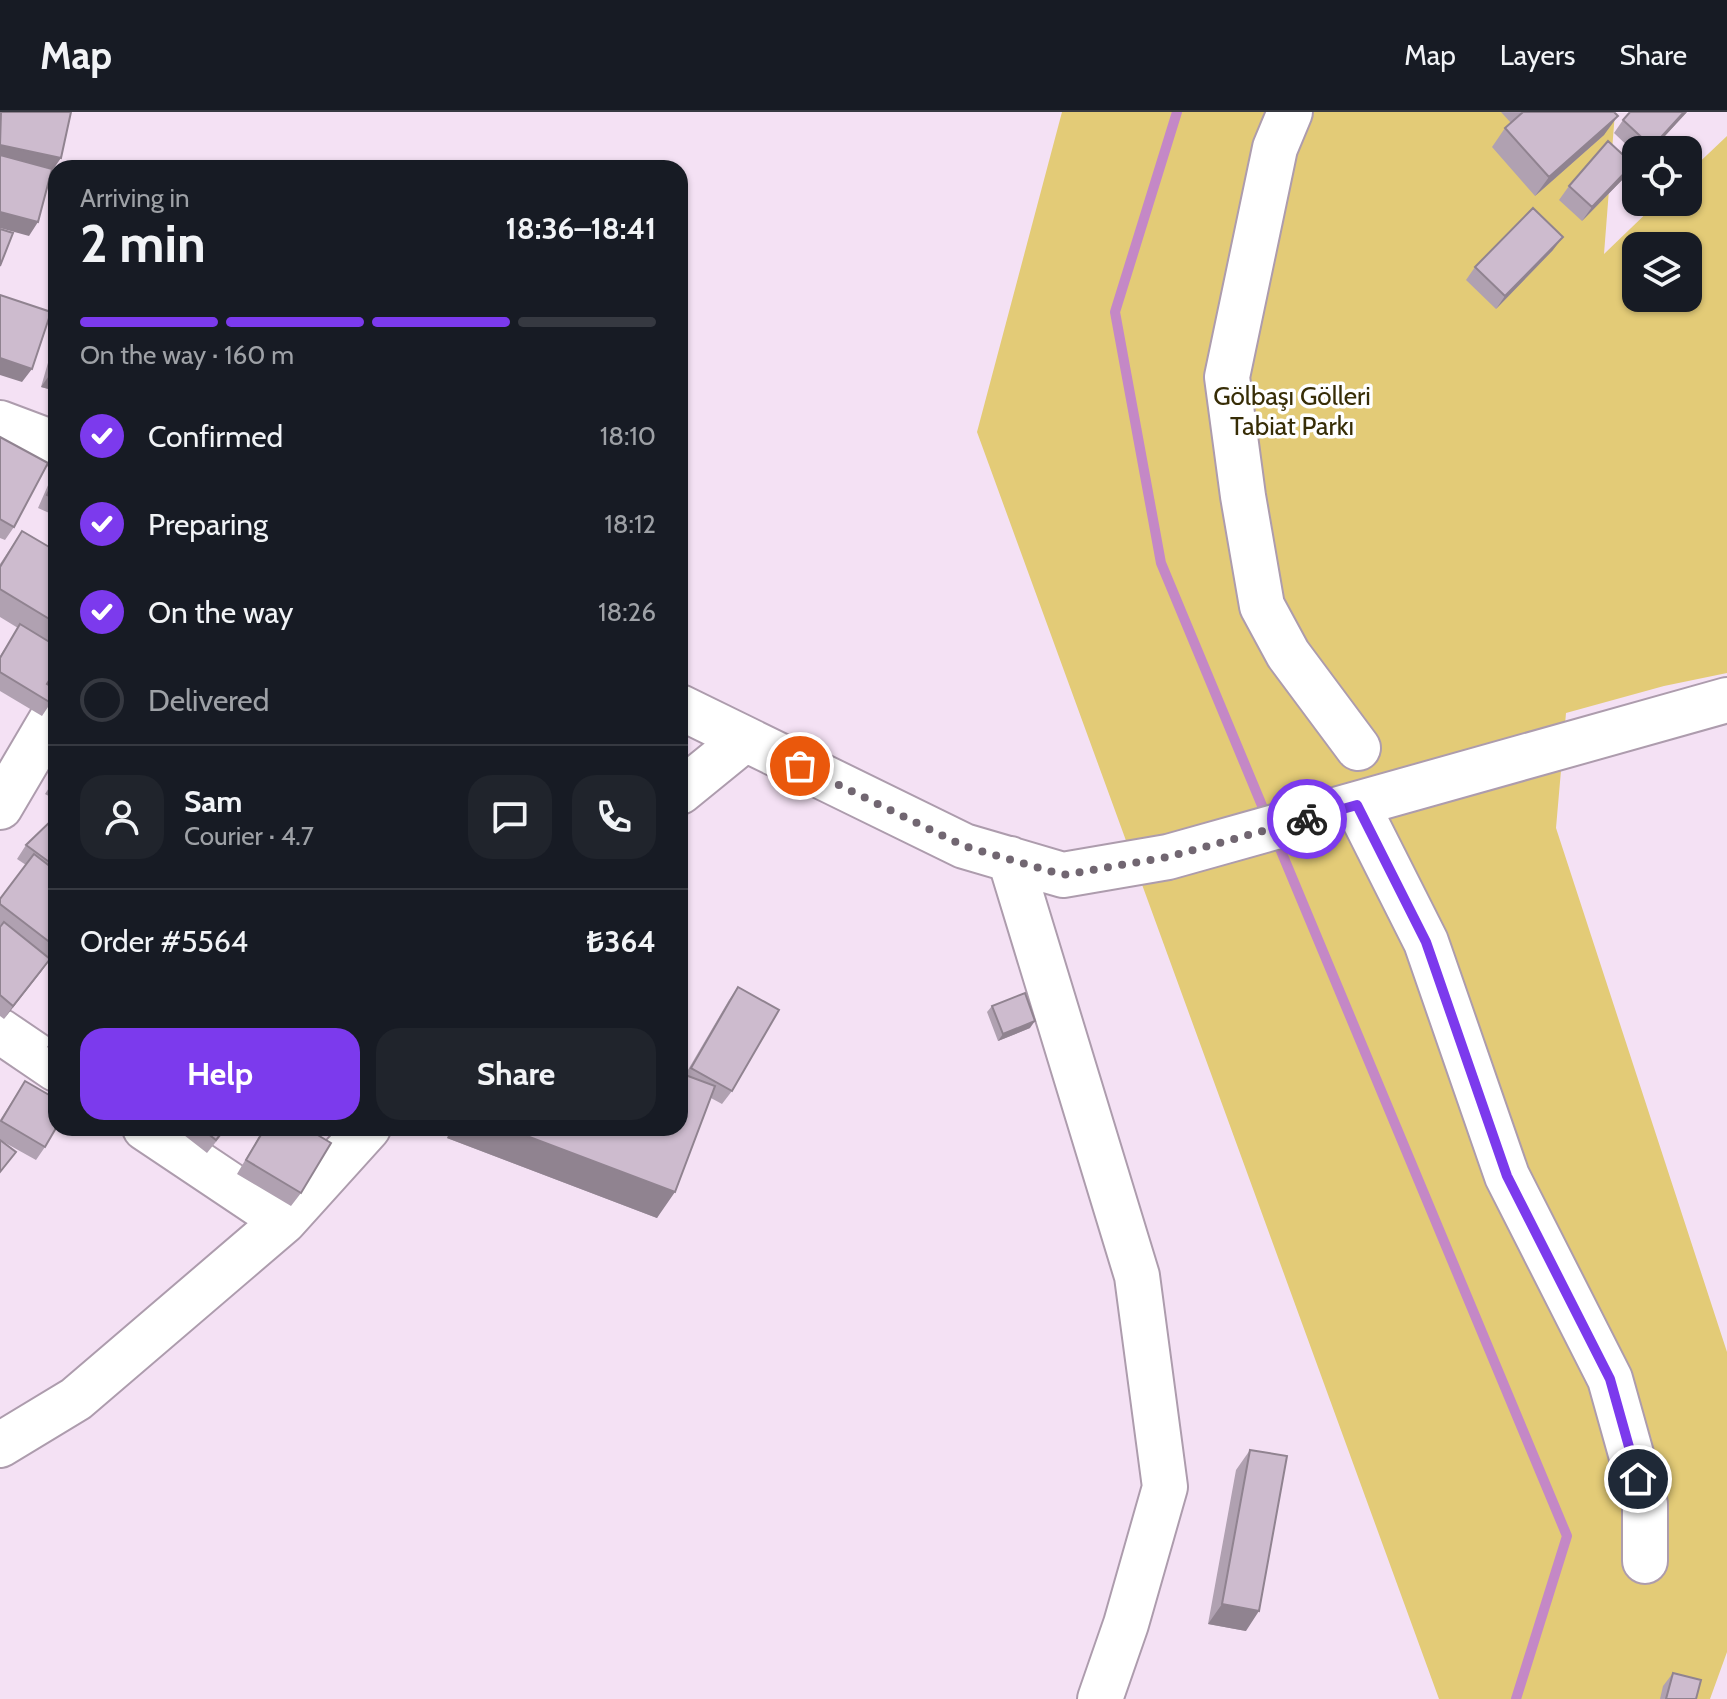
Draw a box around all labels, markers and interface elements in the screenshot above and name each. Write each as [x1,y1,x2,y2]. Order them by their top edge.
text: Map [40,32,112,79]
text: Map [1404,38,1456,72]
text: Layers [1500,38,1575,72]
text: Share [1619,38,1687,72]
map controls [1622,136,1702,312]
button: locate [1622,136,1702,216]
text: Arriving in [80,182,190,214]
text: 18:36–18:41 [506,210,656,247]
text: 2 min [80,212,206,275]
button: layers [1622,232,1702,312]
text: On the way · 160 m [80,339,294,371]
park label: Gölbaşı Gölleri Tabiat Parkı [1213,380,1371,442]
icon: check [80,414,124,458]
text: Confirmed [148,418,283,455]
text: 18:10 [600,420,656,452]
icon: check [80,502,124,546]
text: Preparing [148,506,268,543]
text: 18:12 [604,508,656,540]
icon: check [80,590,124,634]
text: On the way [148,594,293,631]
text: 18:26 [598,596,656,628]
text: Delivered [148,682,269,719]
pin [766,732,834,800]
icon: bag [778,744,822,788]
button: person [80,775,164,859]
button: chat [468,775,552,859]
button: phone [572,775,656,859]
courier [1267,779,1347,859]
text: Sam [184,783,242,820]
icon: bike [1285,797,1329,841]
text: Courier · 4.7 [184,820,314,852]
text: Order #5564 [80,923,248,960]
text: ₺364 [586,923,656,960]
button: Help [80,1028,360,1120]
button: Share [376,1028,656,1120]
pin [1604,1445,1672,1513]
icon: home [1616,1457,1660,1501]

